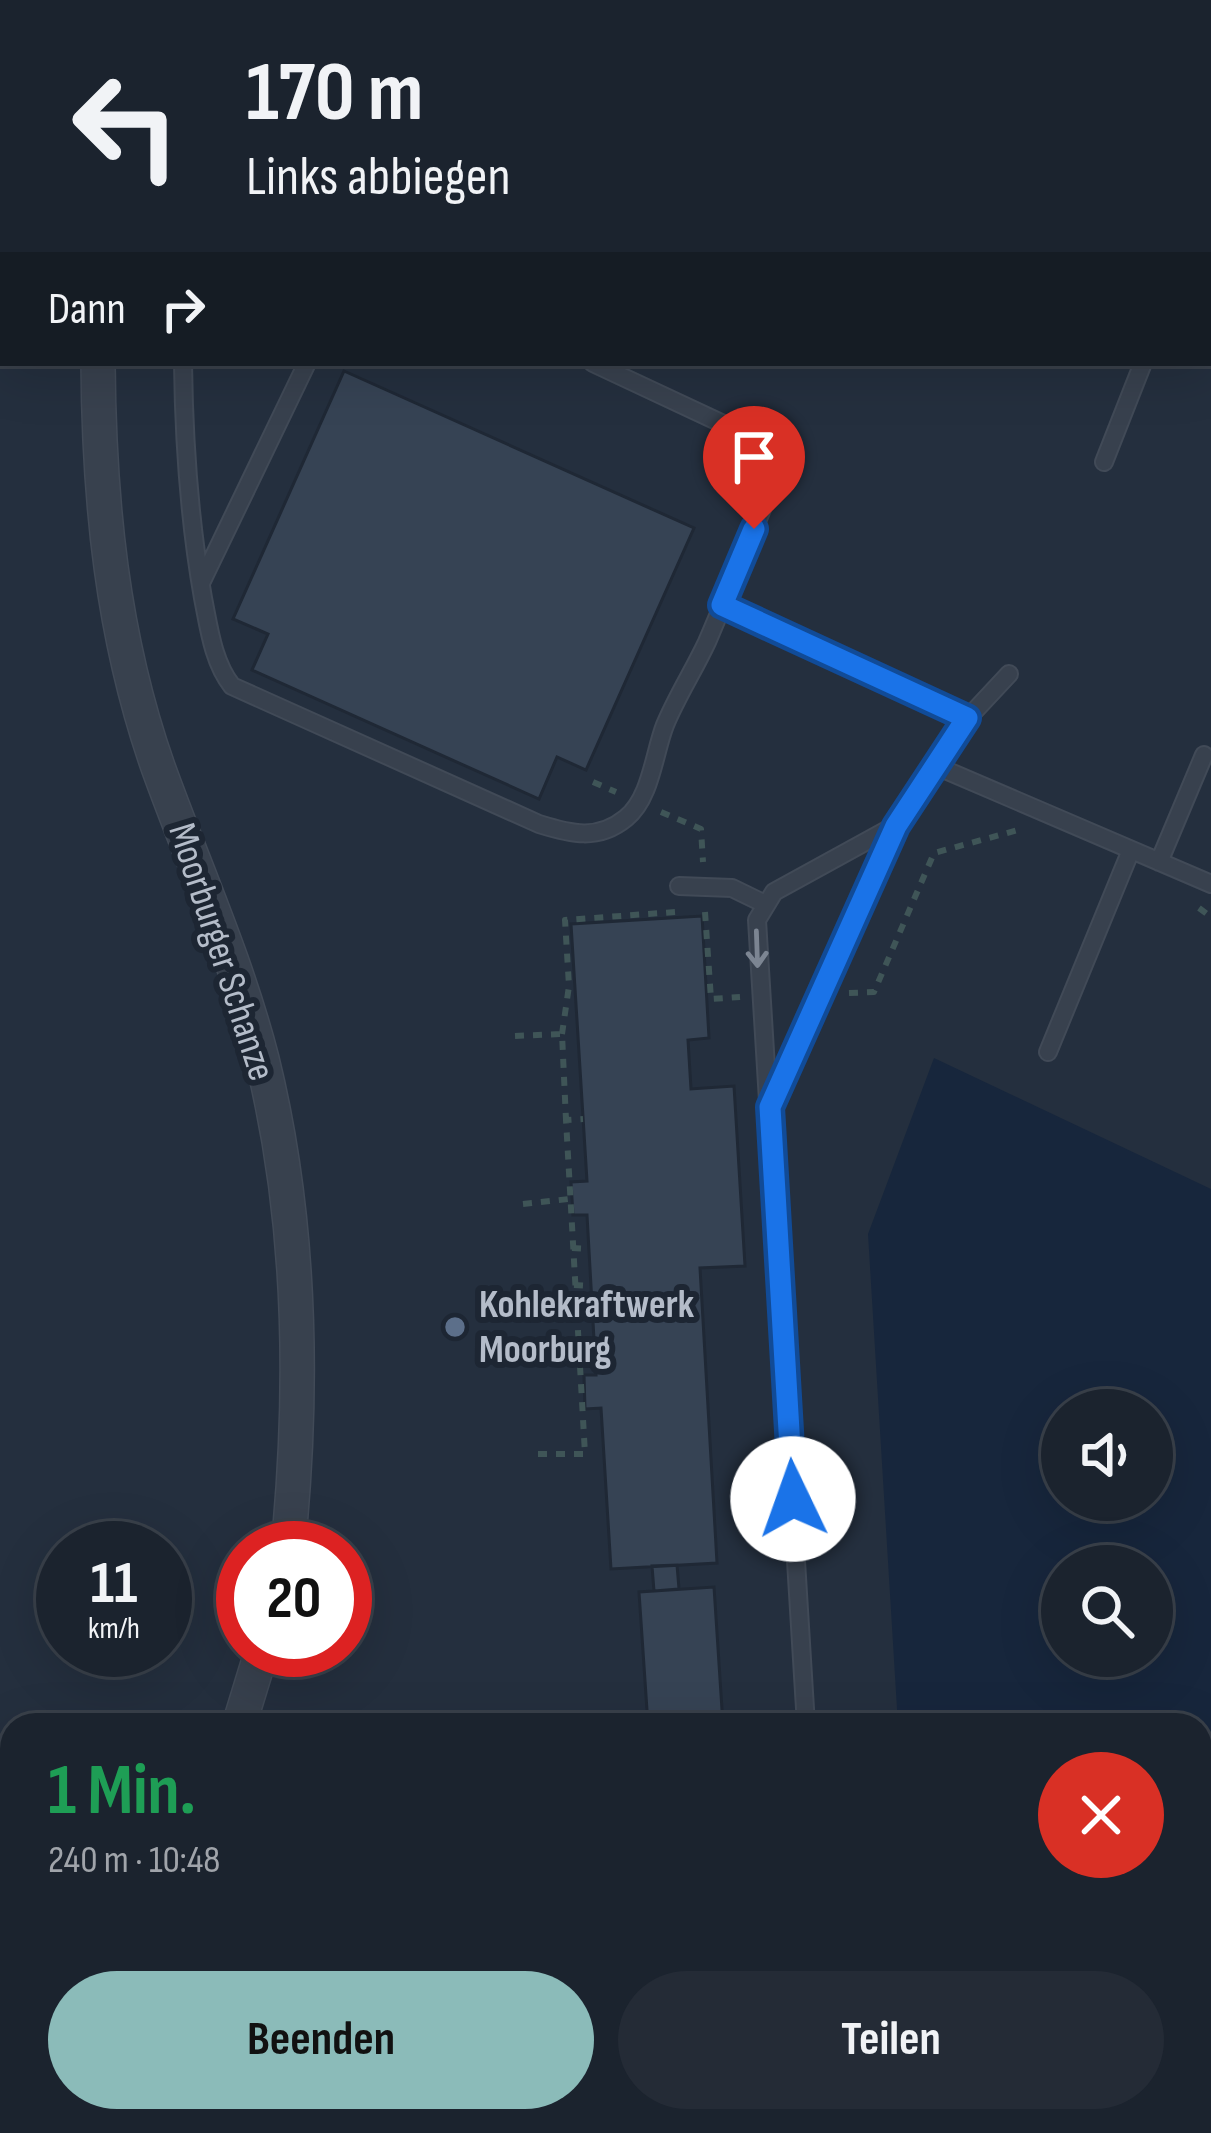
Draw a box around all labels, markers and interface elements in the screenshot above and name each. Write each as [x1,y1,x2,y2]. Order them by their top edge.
text: 170 m [246,43,423,144]
icon: left [48,48,204,204]
text: Links abbiegen [246,145,511,210]
icon: right [150,276,216,342]
text: Dann [48,282,126,337]
pin [703,406,805,529]
icon: arrive [721,424,787,490]
street label: Moorburger Schanze [157,817,285,1087]
one-way arrow [746,929,769,968]
place label: Kohlekraftwerk Moorburg [479,1282,695,1374]
marker: Kohlekraftwerk Moorburg [442,1314,468,1340]
map controls [1041,1389,1173,1677]
button: sound [1041,1389,1173,1521]
position arrow [730,1436,856,1562]
speed limit sign: 20 [216,1521,372,1677]
button: search [1041,1545,1173,1677]
text: 11 [90,1548,138,1620]
text: km/h [88,1611,140,1647]
text: 1 Min. [48,1748,196,1835]
button: close [1038,1752,1164,1878]
text: 240 m · 10:48 [48,1837,220,1884]
button: Beenden [48,1971,594,2109]
button: Teilen [618,1971,1164,2109]

